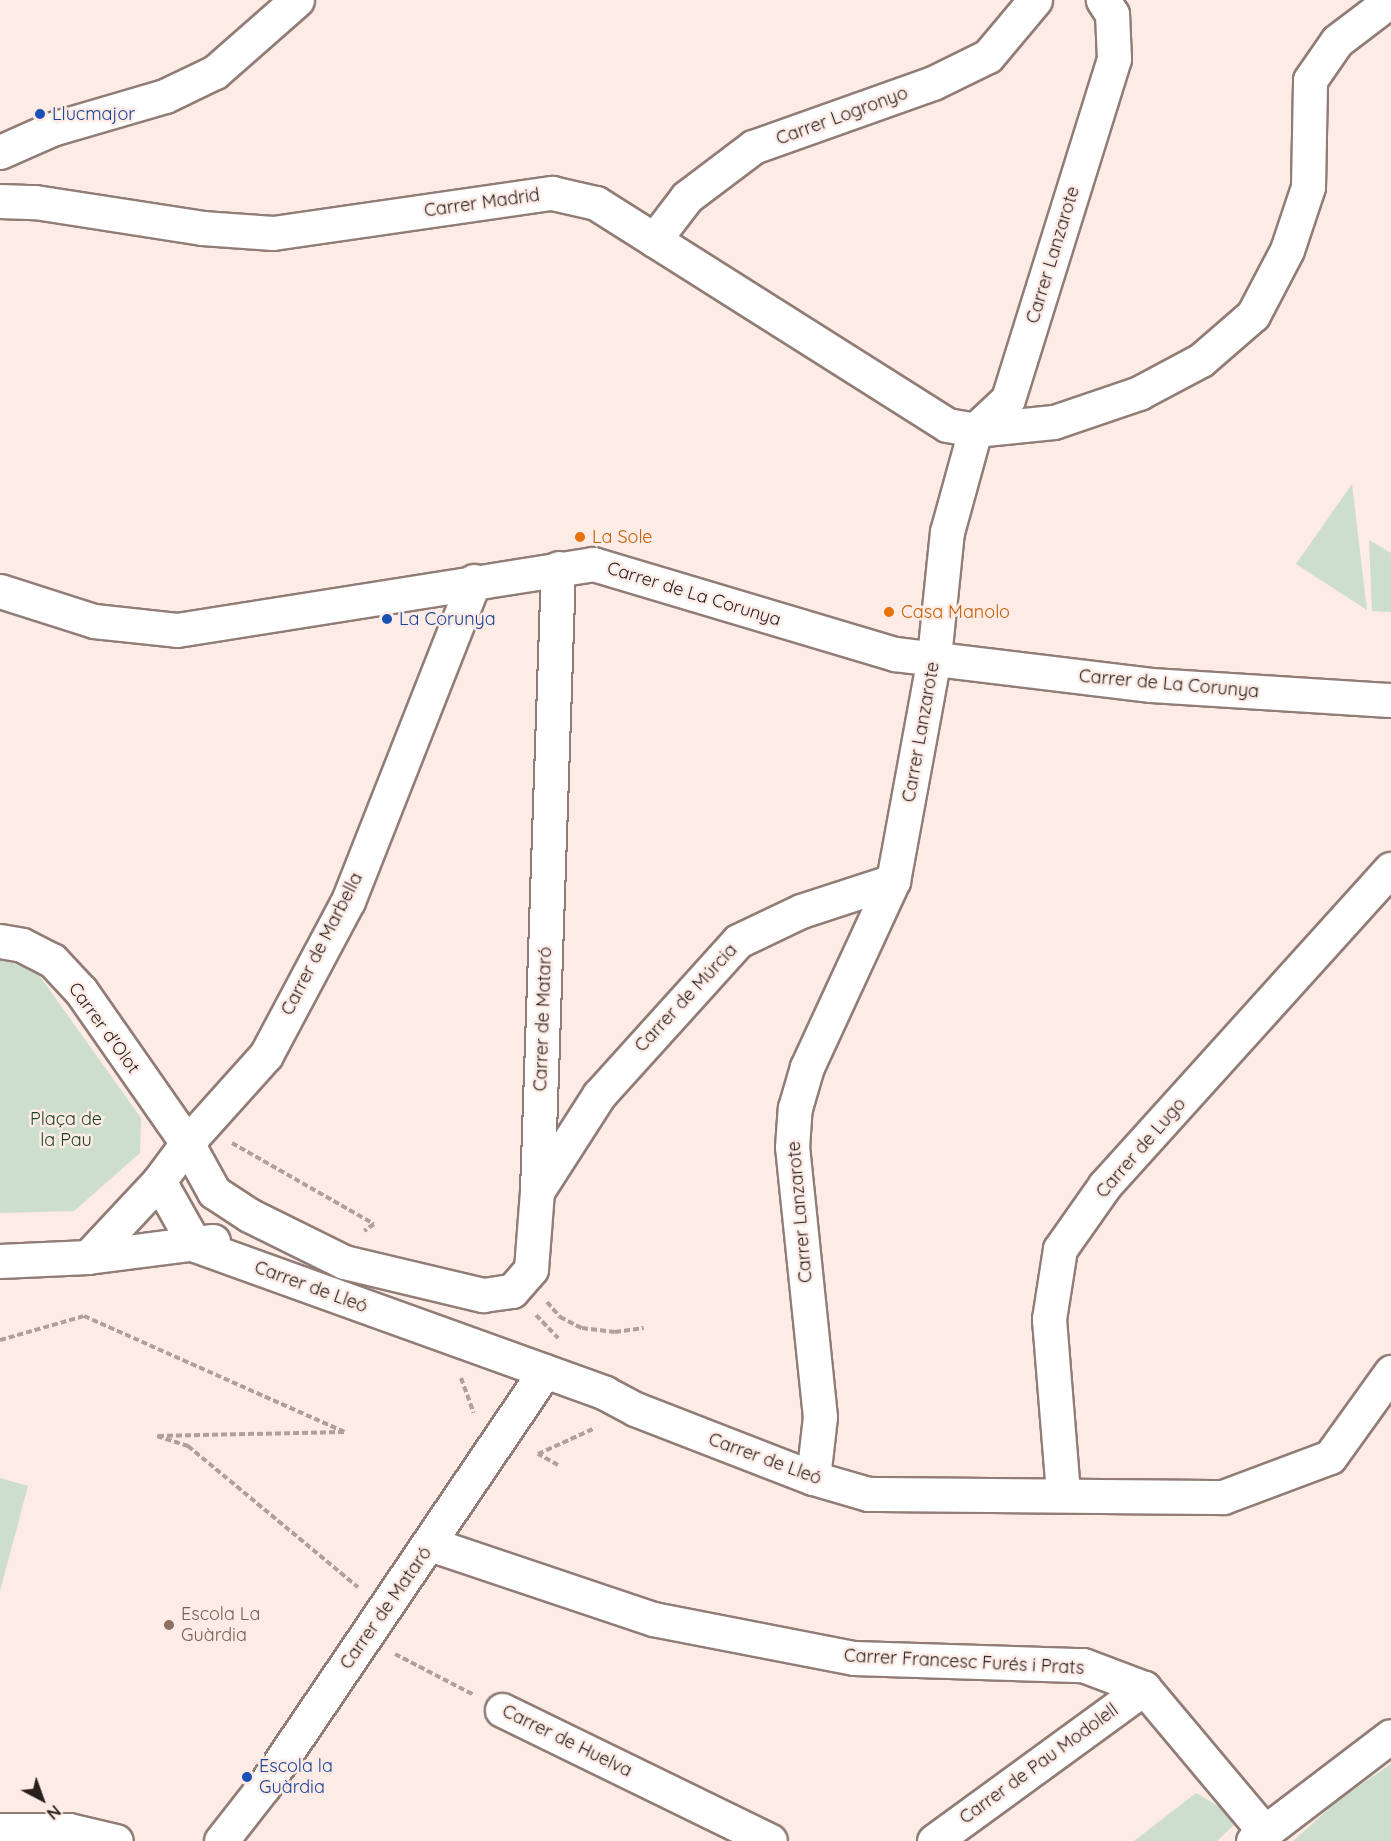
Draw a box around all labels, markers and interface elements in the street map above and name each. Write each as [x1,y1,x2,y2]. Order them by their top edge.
street label: Carrer Logronyo [773,82,911,150]
place label: Llucmajor [52,103,135,125]
marker: Llucmajor [33,107,47,121]
street label: Carrer Madrid [423,184,541,222]
street label: Carrer Lanzarote [1022,184,1084,326]
place label: La Sole [592,526,653,548]
marker: La Sole [573,530,587,544]
street label: Carrer de La Corunya [604,557,784,631]
place label: Casa Manolo [901,601,1010,623]
marker: Casa Manolo [882,605,896,619]
place label: La Corunya [399,608,496,630]
marker: La Corunya [380,612,394,626]
street label: Carrer Lanzarote [898,660,944,804]
street label: Carrer de La Corunya [1078,665,1260,703]
street label: Carrer de Marbella [277,869,367,1019]
street label: Carrer de Múrcia [630,939,742,1057]
street label: Carrer de Mataró [530,946,556,1092]
street label: Carrer d'Olot [64,978,144,1078]
street label: Carrer de Lugo [1092,1094,1190,1202]
park label: Plaça de la Pau [30,1109,102,1152]
street label: Carrer Lanzarote [783,1140,817,1284]
street label: Carrer de Lleó [252,1257,370,1317]
street label: Carrer de Lleó [706,1429,824,1489]
street label: Carrer de Mataró [336,1543,436,1673]
place label: Escola La Guàrdia [181,1604,260,1646]
marker: Escola La Guàrdia [162,1618,176,1632]
street label: Carrer Francesc Furés i Prats [843,1645,1085,1679]
street label: Carrer de Pau Modolell [956,1699,1122,1829]
street label: Carrer de Huelva [499,1700,635,1782]
place label: Escola la Guàrdia [259,1756,333,1798]
north arrow [12,1769,72,1829]
marker: Escola la Guàrdia [240,1770,254,1784]
text: N [43,1801,65,1824]

